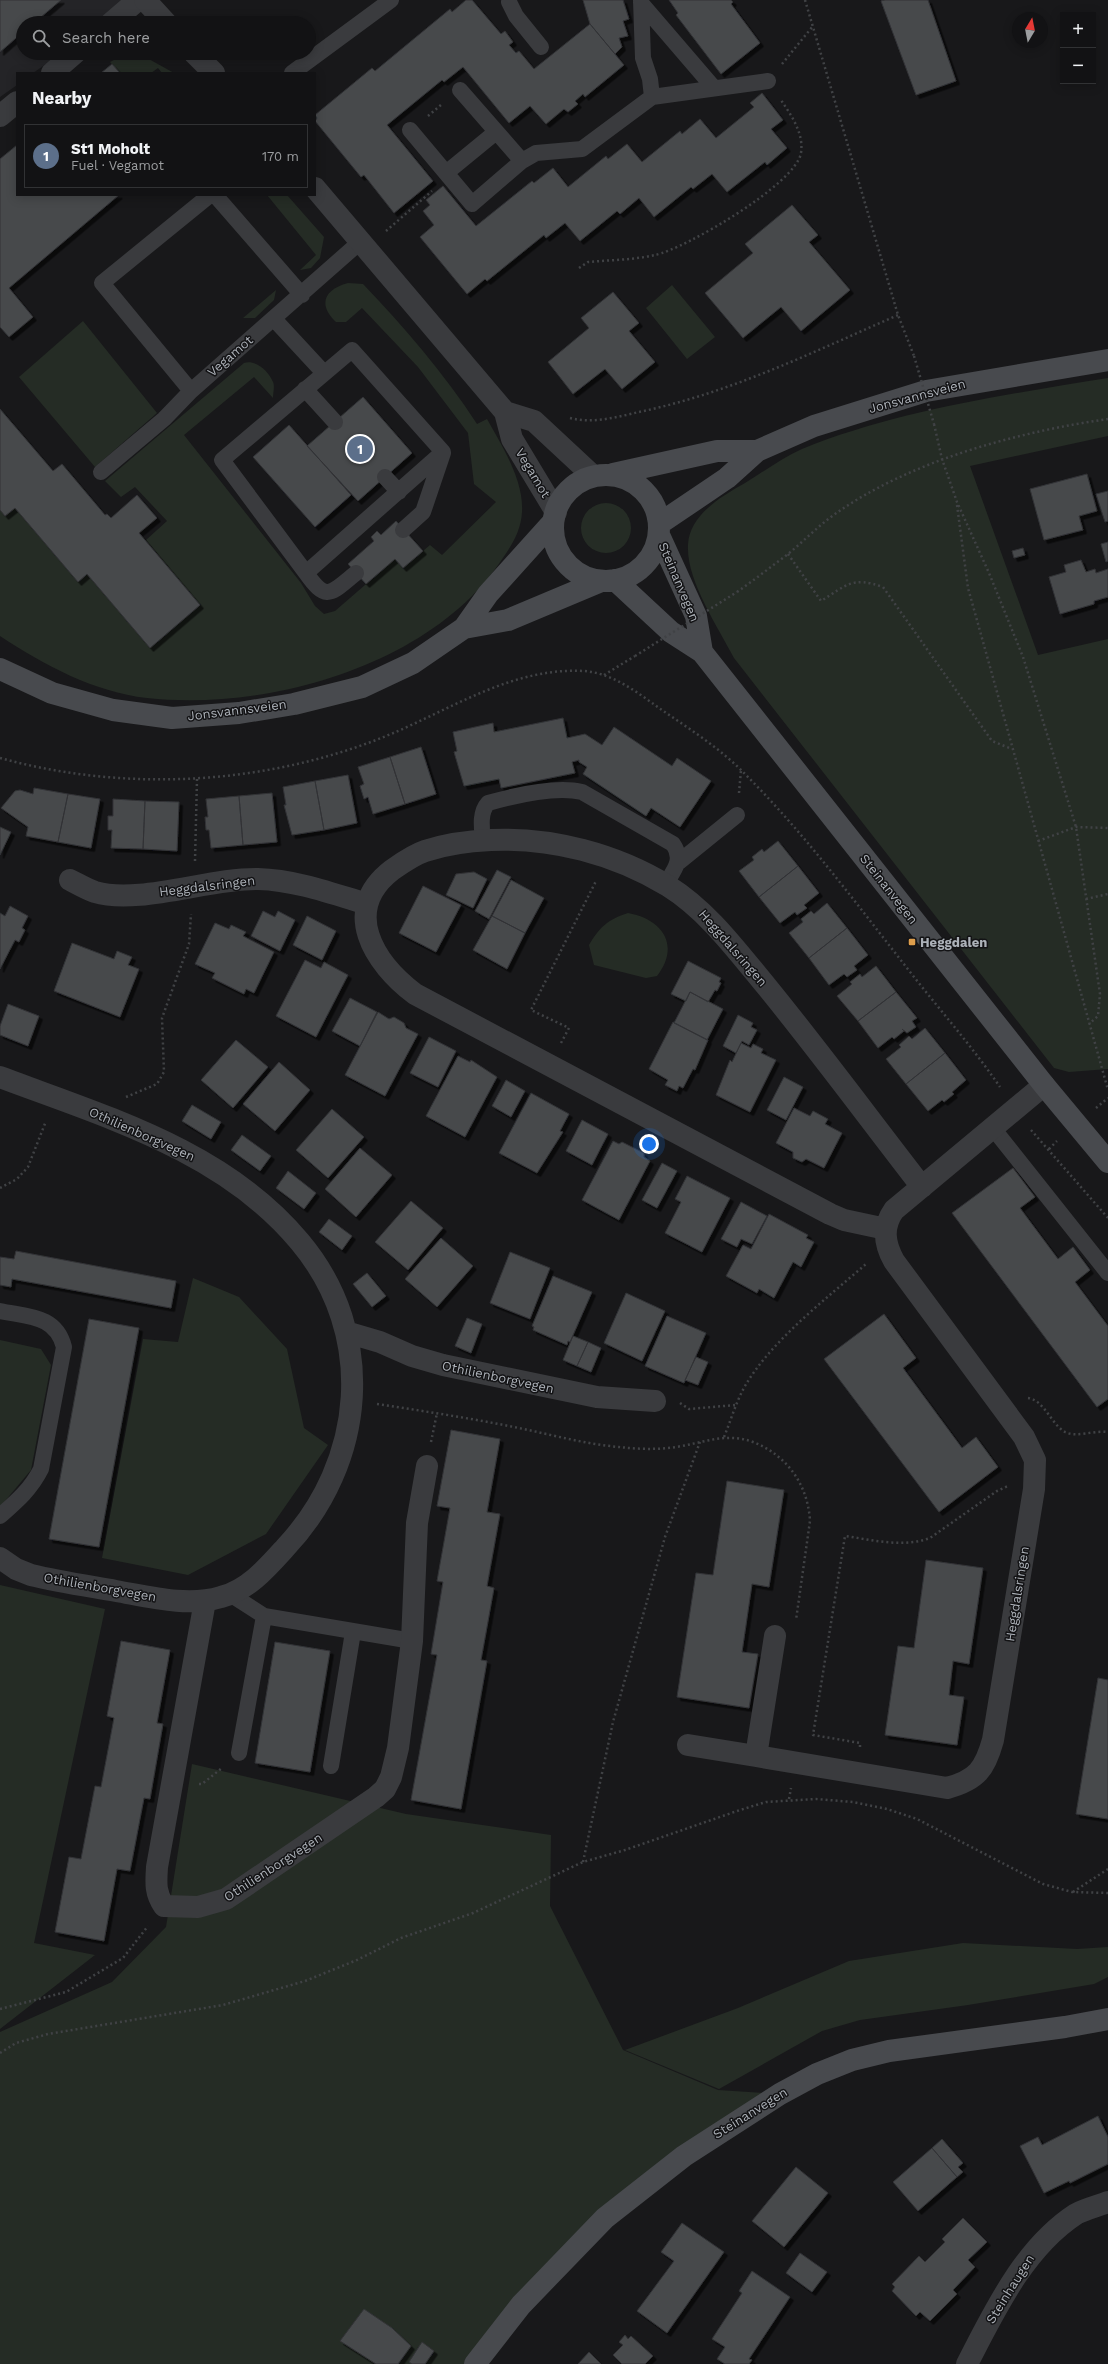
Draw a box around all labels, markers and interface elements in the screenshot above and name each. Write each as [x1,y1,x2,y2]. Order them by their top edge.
north arrow [1012,12,1048,48]
map controls [1060,12,1096,84]
button: + [1060,12,1096,48]
search box [16,16,316,60]
icon: search [30,27,52,49]
text: Search here [62,29,150,47]
button: − [1060,48,1096,84]
text: Nearby [32,88,91,108]
text: St1 Moholt [71,140,150,158]
text: 1 [43,149,49,164]
text: 170 m [262,149,299,164]
text: Fuel · Vegamot [71,158,164,173]
street label: Vegamot [204,332,256,380]
street label: Jonsvannsveien [867,376,967,416]
pin: 1 [347,434,373,464]
street label: Vegamot [512,446,554,501]
street label: Steinanvegen [656,540,702,624]
street label: Jonsvannsveien [187,696,287,724]
street label: Steinanvegen [857,851,921,927]
street label: Heggdalsringen [158,873,256,899]
street label: Heggdalsringen [696,907,770,989]
place label: Heggdalen [920,935,987,950]
marker: Heggdalen [907,937,917,947]
street label: Othilienborgvegen [87,1104,197,1164]
your location [639,1134,659,1154]
street label: Othilienborgvegen [441,1358,555,1396]
street label: Heggdalsringen [1002,1545,1032,1643]
street label: Othilienborgvegen [42,1570,158,1604]
street label: Othilienborgvegen [221,1830,325,1904]
street label: Steinanvegen [710,2084,790,2142]
street label: Steinhaugen [983,2252,1037,2326]

